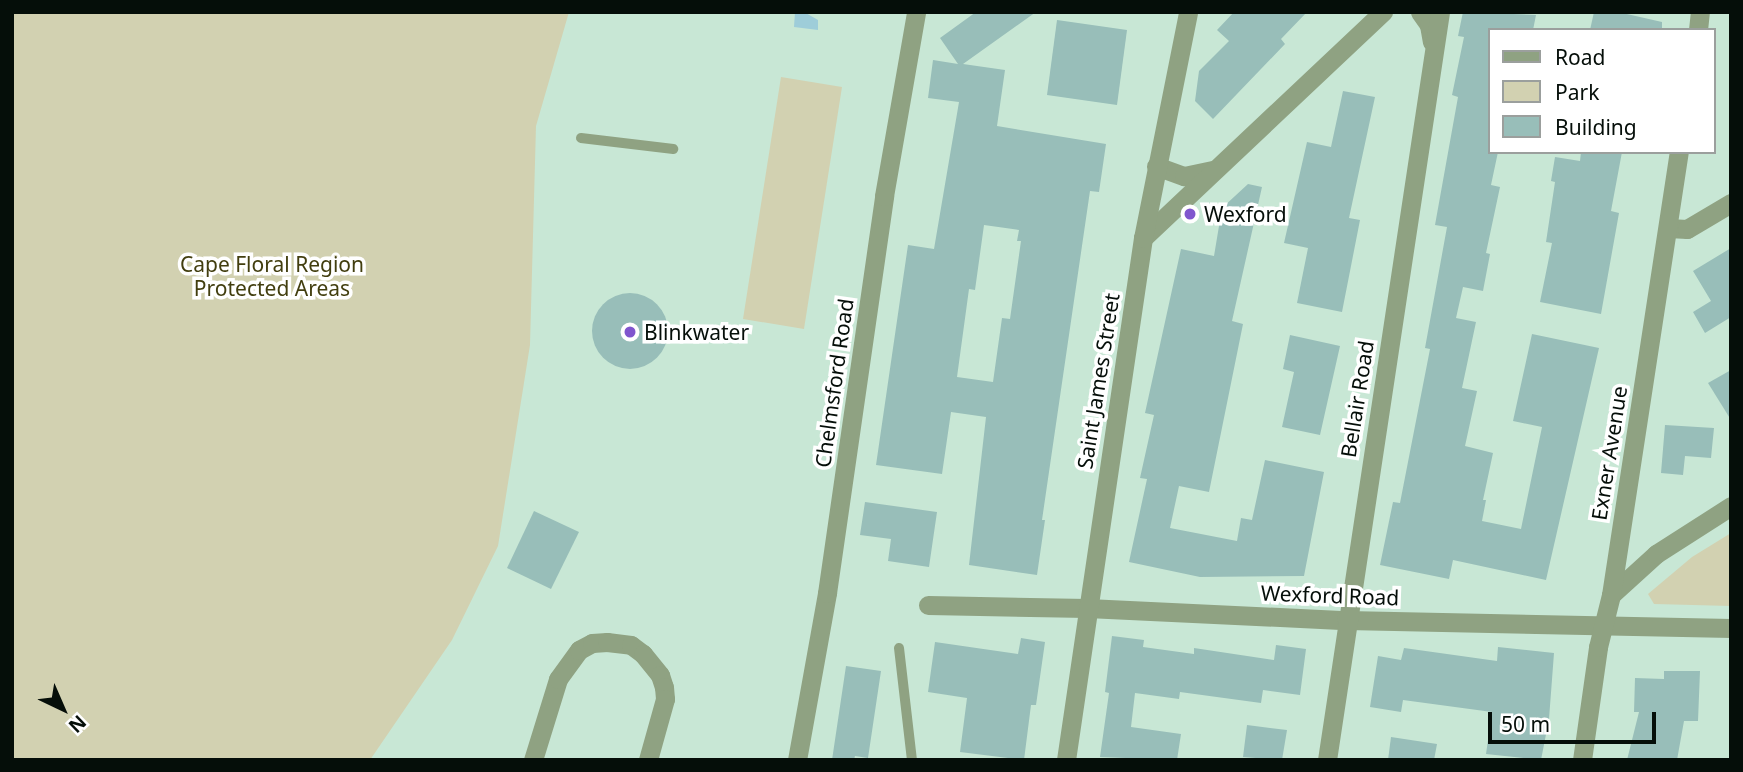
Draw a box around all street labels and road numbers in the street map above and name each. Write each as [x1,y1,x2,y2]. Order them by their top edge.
street label: Saint James Street [1072,291,1124,471]
street label: Chelmsford Road [810,297,858,469]
street label: Bellair Road [1335,339,1379,459]
street label: Exner Avenue [1586,384,1632,522]
street label: Wexford Road [1260,580,1400,610]

